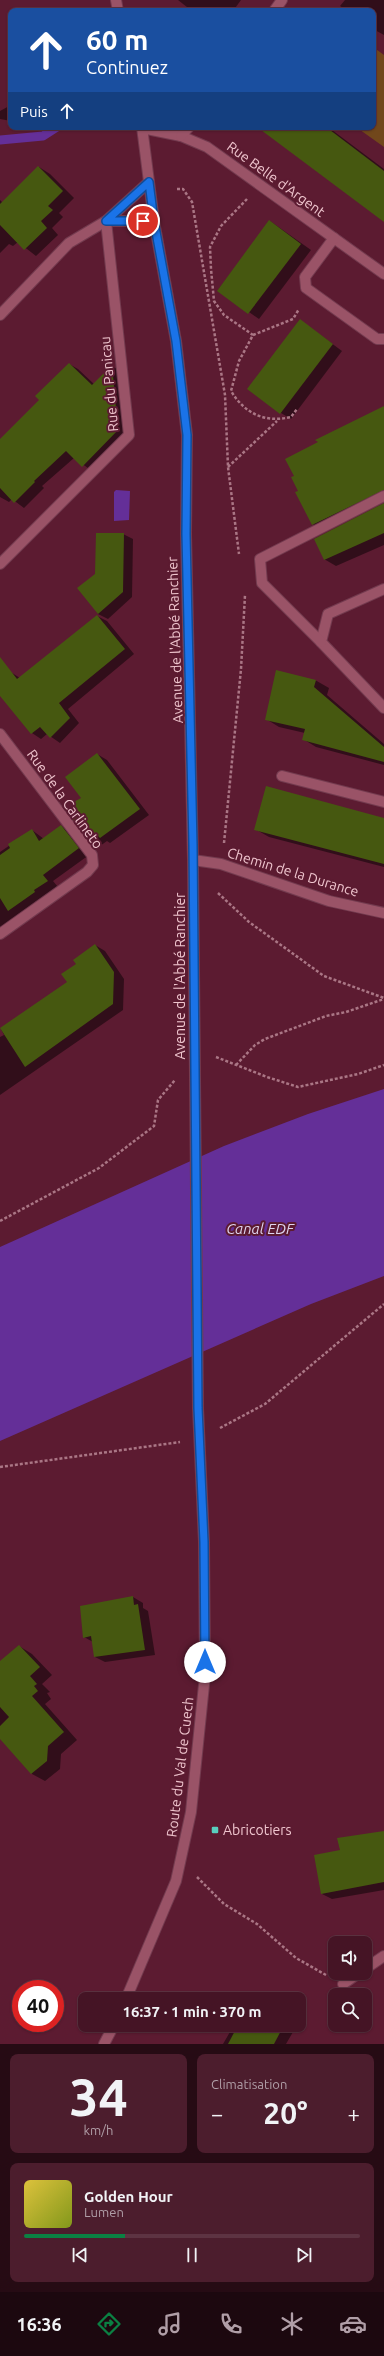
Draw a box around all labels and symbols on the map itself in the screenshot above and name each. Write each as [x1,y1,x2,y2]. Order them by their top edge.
street label: Rue Belle d'Argent [224,138,328,220]
pin [126,204,160,238]
street label: Rue du Panicau [97,336,121,432]
street label: Avenue de l'Abbé Ranchier [164,556,186,724]
street label: Rue de la Carlineto [24,746,106,852]
street label: Chemin de la Durance [225,844,361,900]
street label: Avenue de l'Abbé Ranchier [172,892,188,1059]
water label: Canal EDF [226,1220,295,1237]
position arrow [184,1641,226,1683]
street label: Route du Val de Cuech [163,1696,197,1838]
place label: Abricotiers [223,1822,292,1838]
marker: Abricotiers [210,1825,220,1835]
speed limit sign: 40 [12,1980,64,2032]

